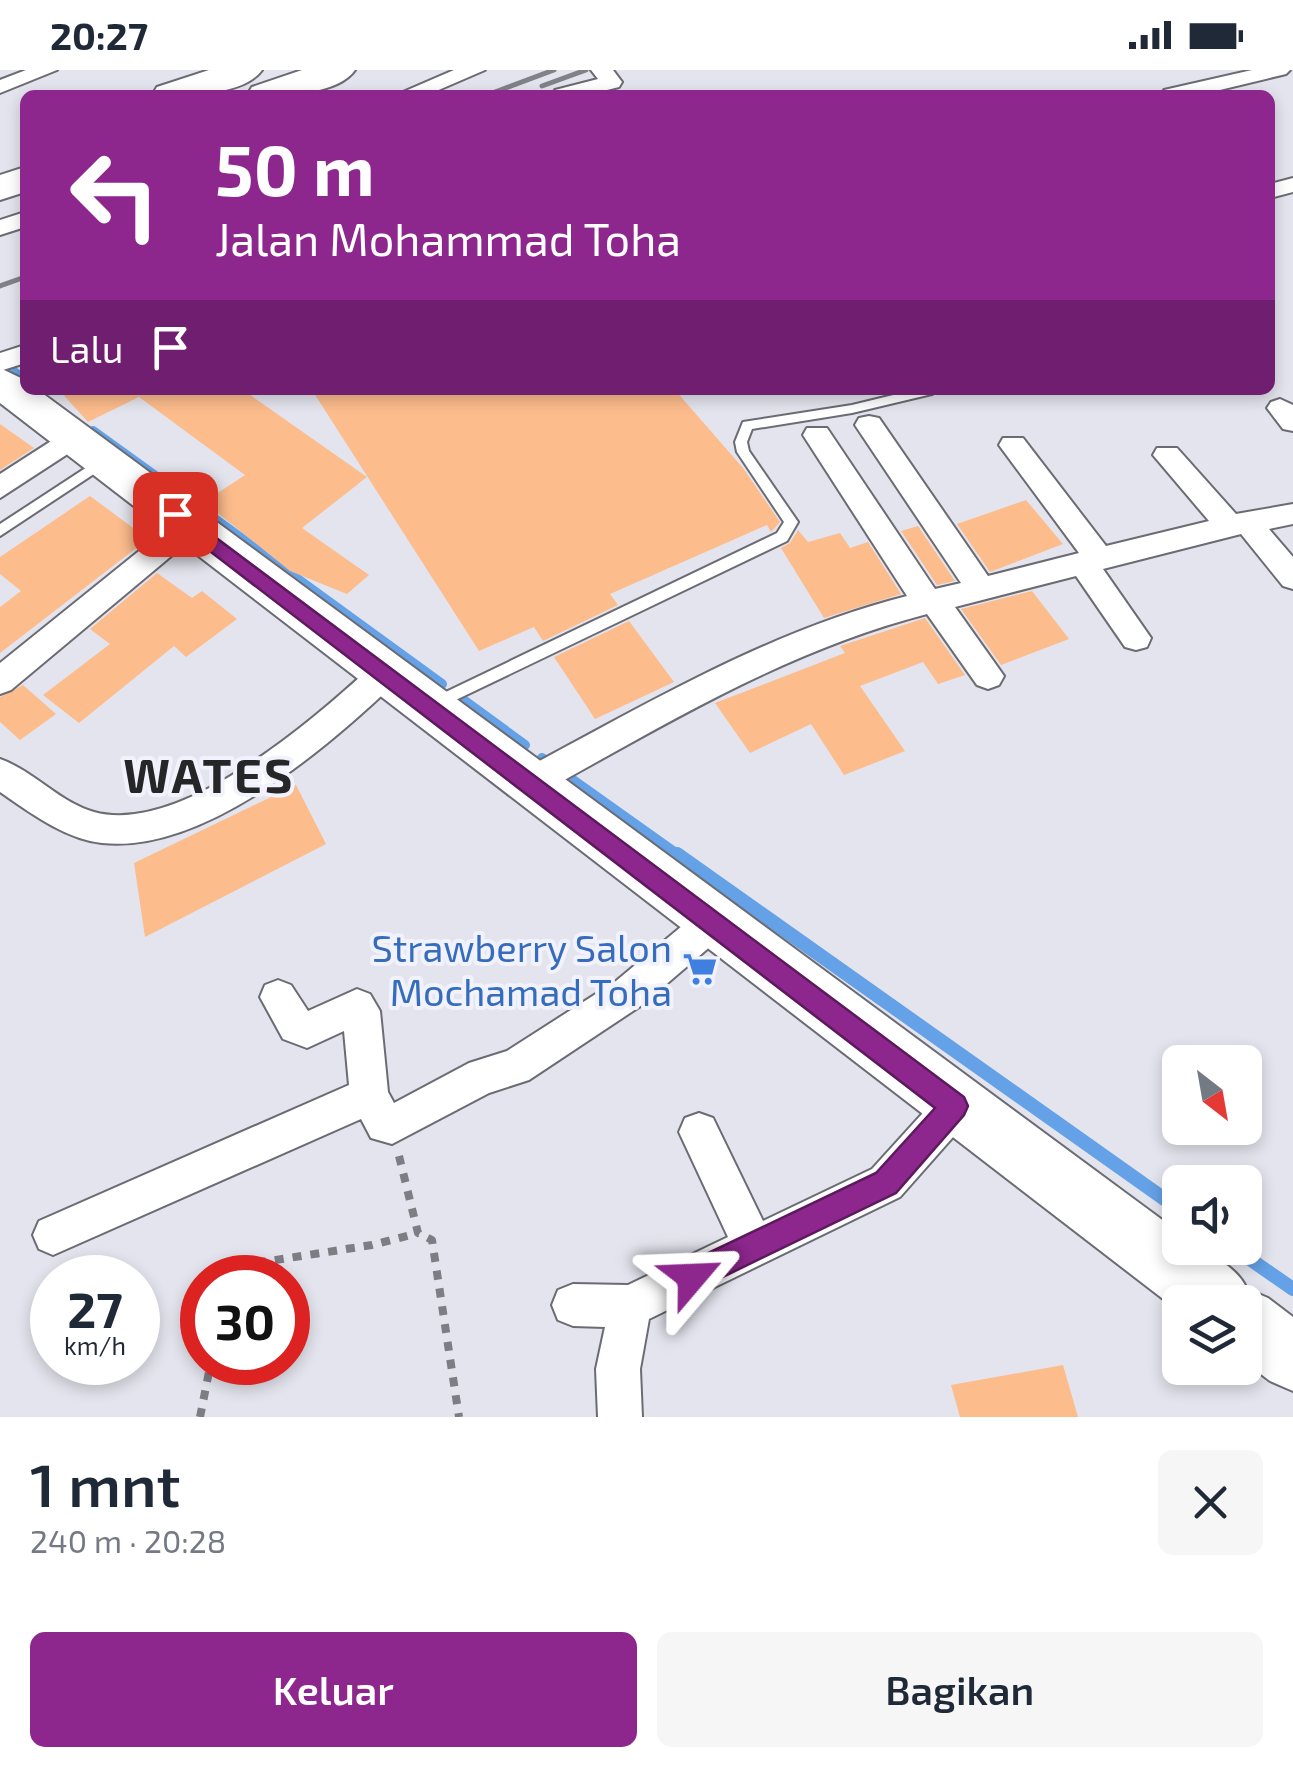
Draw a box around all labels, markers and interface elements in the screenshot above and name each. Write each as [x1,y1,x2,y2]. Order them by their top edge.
text: 20:27 [50,12,148,58]
text: 50 m [215,126,375,210]
icon: left [50,130,180,260]
text: Jalan Mohammad Toha [215,211,681,265]
icon: arrive [143,320,198,375]
text: Lalu [50,325,123,371]
pin [133,472,218,557]
icon: arrive [148,487,203,542]
district label: WATES [123,745,295,803]
place label: Strawberry Salon Mochamad Toha [372,924,672,1014]
supermarket icon: Strawberry Salon Mochamad Toha [681,950,719,988]
north arrow [1162,1045,1262,1145]
map controls [1162,1045,1262,1385]
button: sound [1162,1165,1262,1265]
position arrow [640,1225,744,1329]
speed limit sign: 30 [180,1255,310,1385]
text: 27 [67,1278,123,1338]
button: layers [1162,1285,1262,1385]
text: km/h [64,1330,126,1360]
text: 1 mnt [30,1447,180,1519]
button: close [1158,1450,1263,1555]
text: 240 m · 20:28 [30,1521,226,1559]
button: Keluar [30,1632,637,1747]
button: Bagikan [657,1632,1263,1747]

